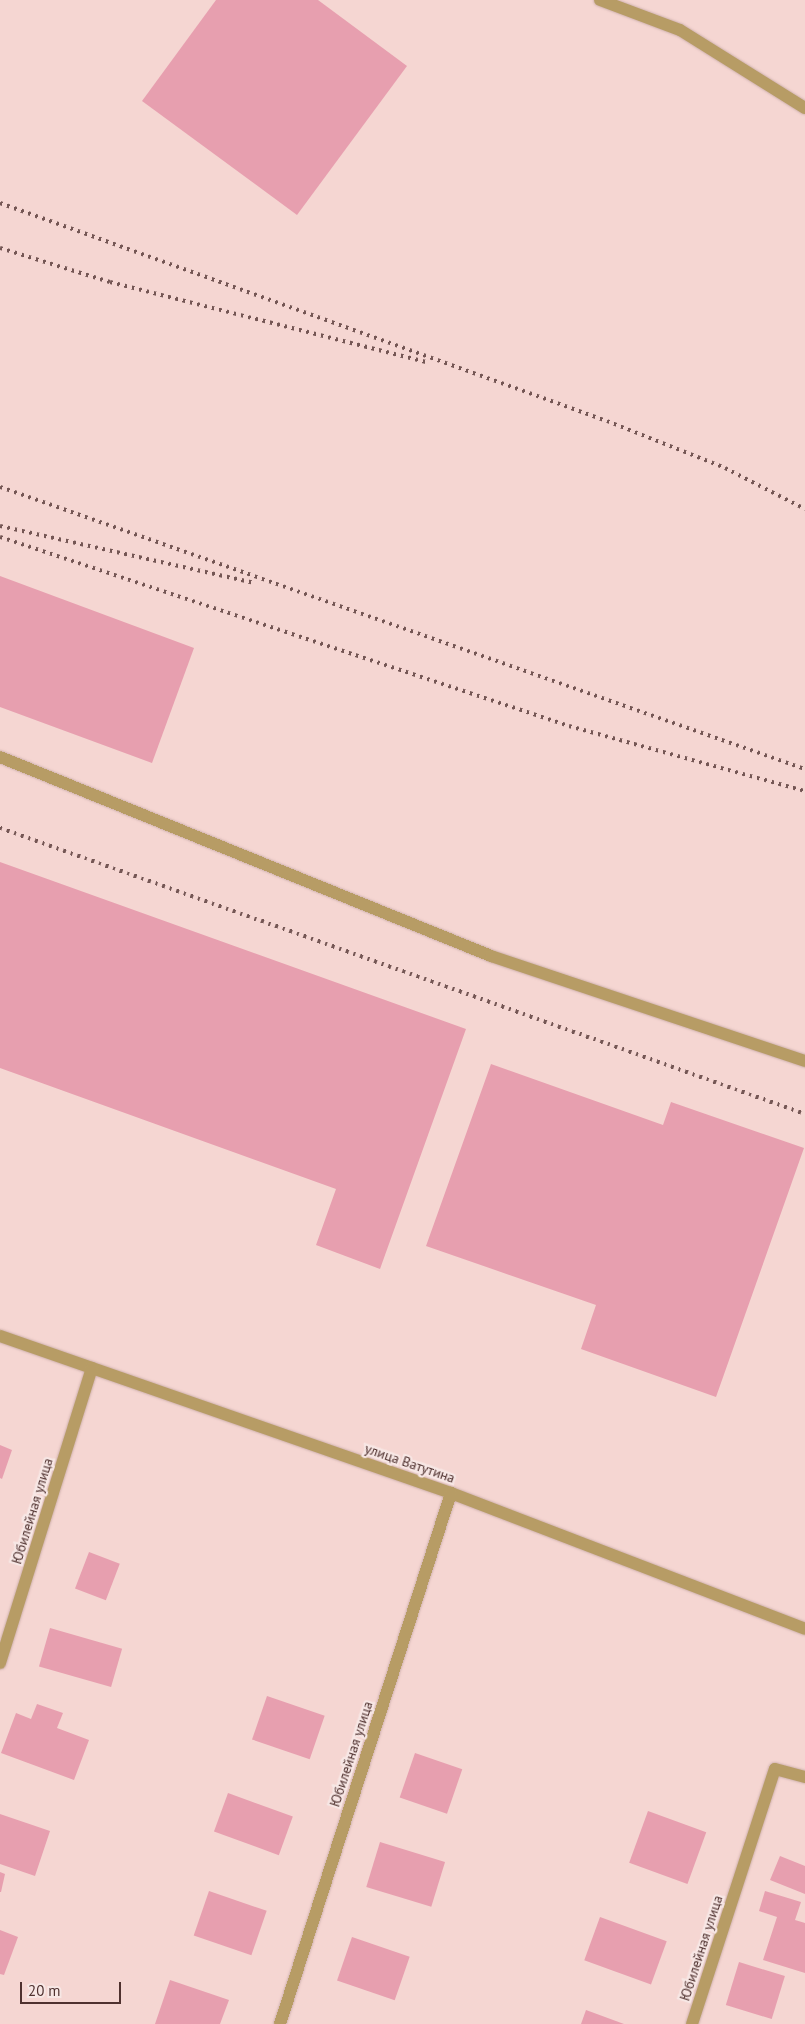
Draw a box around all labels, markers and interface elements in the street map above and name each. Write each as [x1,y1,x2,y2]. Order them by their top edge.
street label: улица Ватутина [363,1440,457,1486]
street label: Юбилейная улица [8,1456,56,1566]
street label: Юбилейная улица [326,1699,376,1809]
street label: Юбилейная улица [676,1893,726,2003]
scale bar [22,1972,124,2004]
text: 20 m [28,1981,61,2000]

